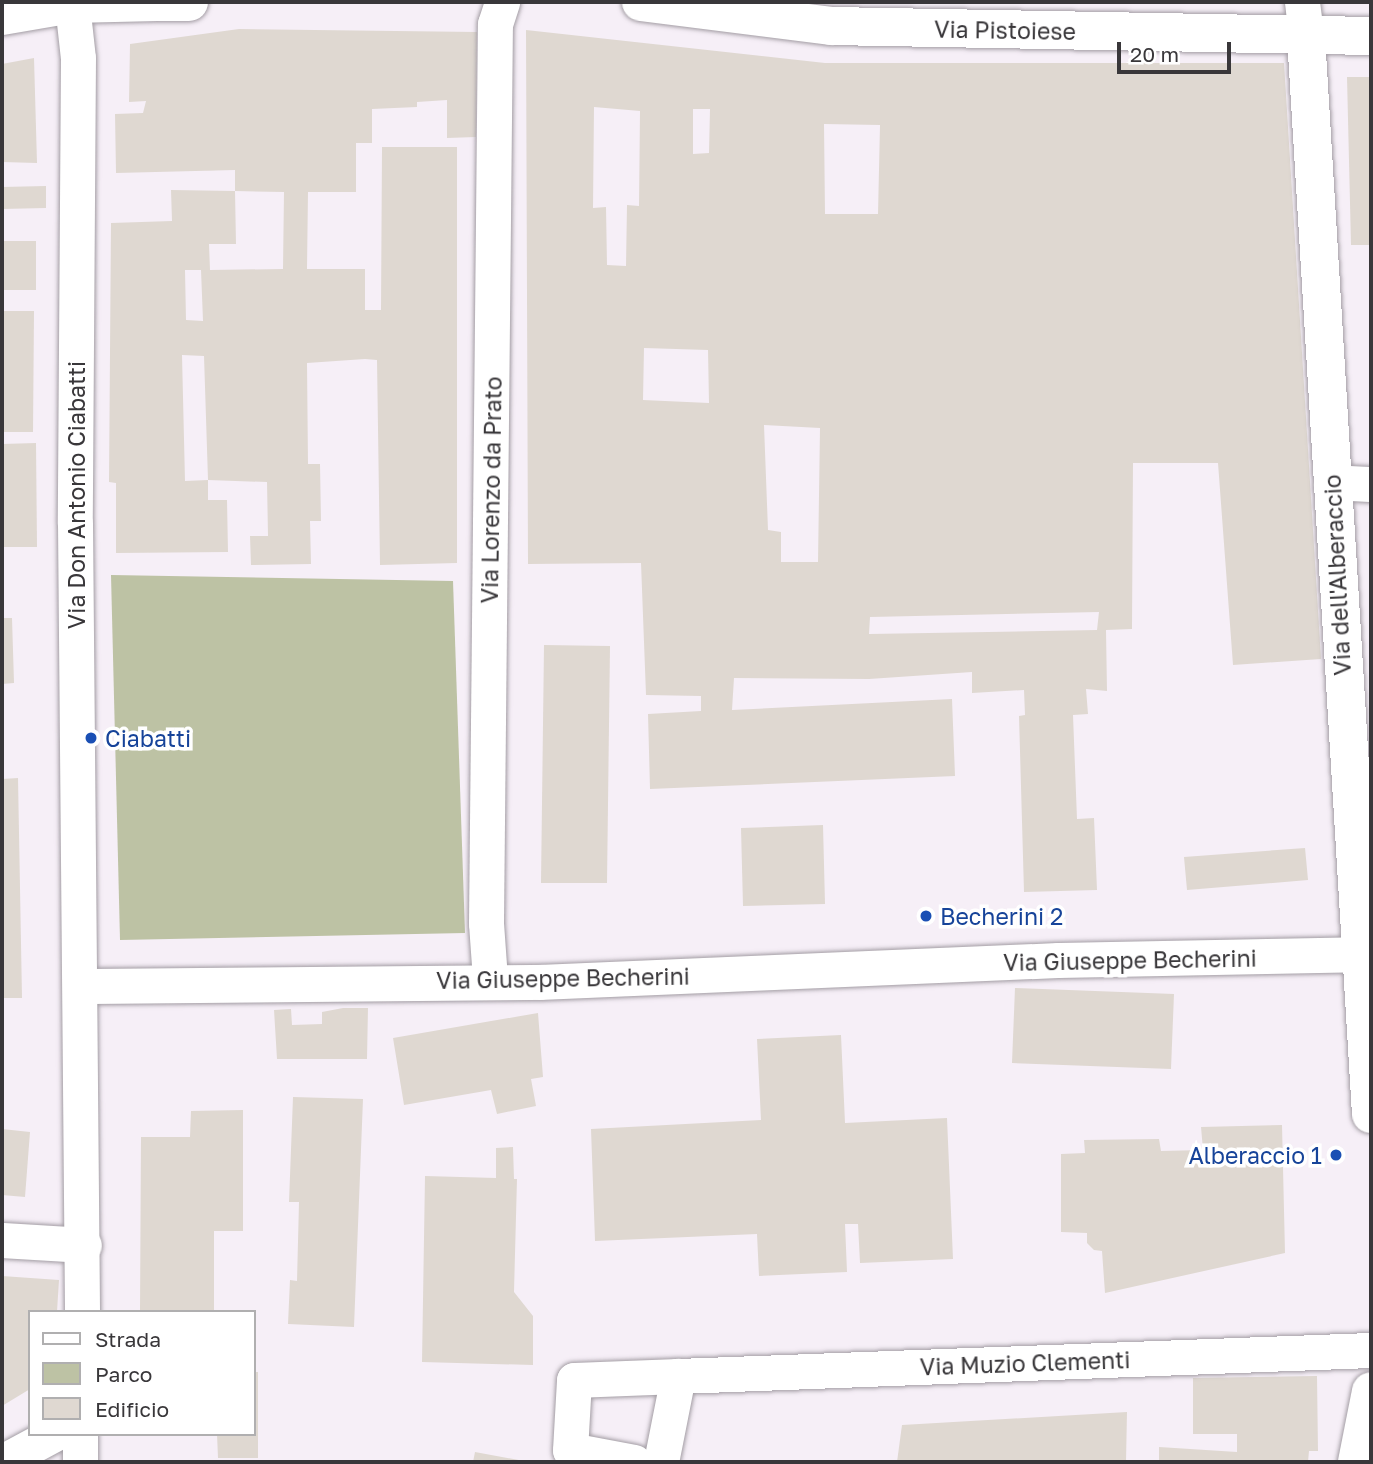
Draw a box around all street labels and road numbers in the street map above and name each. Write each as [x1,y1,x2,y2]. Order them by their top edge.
street label: Via Pistoiese [934,15,1076,45]
street label: Via Don Antonio Ciabatti [62,361,90,629]
street label: Via Lorenzo da Prato [475,376,507,604]
street label: Via dell'Alberaccio [1318,474,1356,676]
street label: Via Giuseppe Becherini [1003,944,1257,976]
street label: Via Giuseppe Becherini [436,962,690,994]
street label: Via Muzio Clementi [919,1346,1131,1380]

